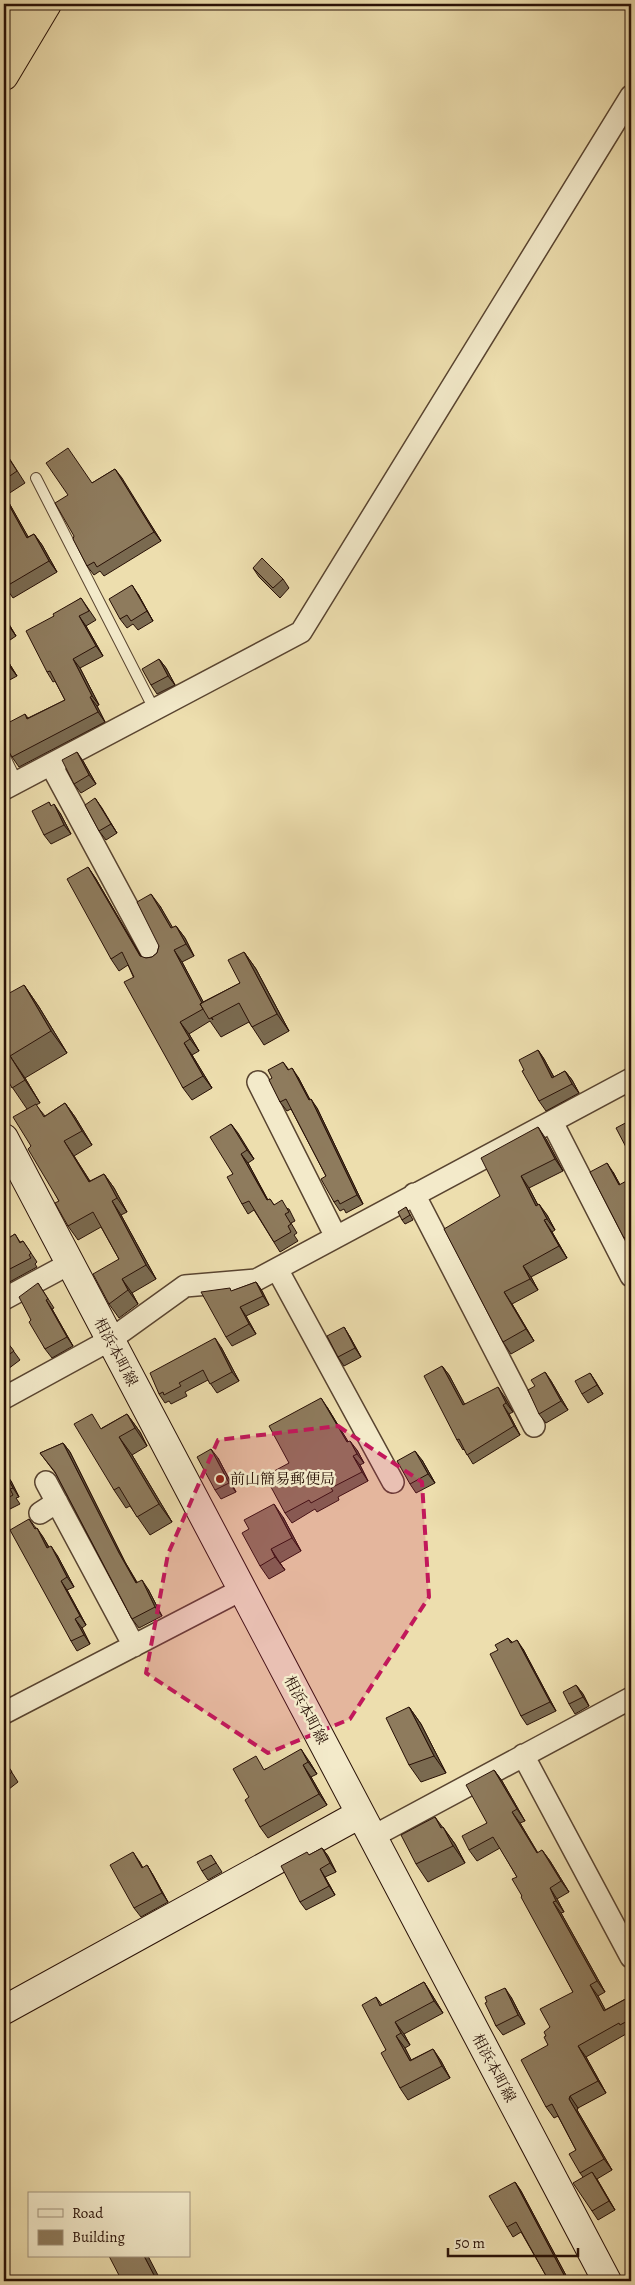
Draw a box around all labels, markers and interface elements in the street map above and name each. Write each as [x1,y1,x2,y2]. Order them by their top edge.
street label: 相浜本町線 [90,1314,142,1390]
place label: 前山簡易郵便局 [230,1469,335,1489]
marker: 前山簡易郵便局 [214,1473,226,1485]
street label: 相浜本町線 [280,1672,332,1748]
street label: 相浜本町線 [468,2030,520,2106]
legend [28,2192,190,2258]
text: Road [72,2203,104,2223]
scale bar [448,2225,578,2257]
text: Building [72,2227,125,2247]
text: 50 m [455,2233,485,2253]

